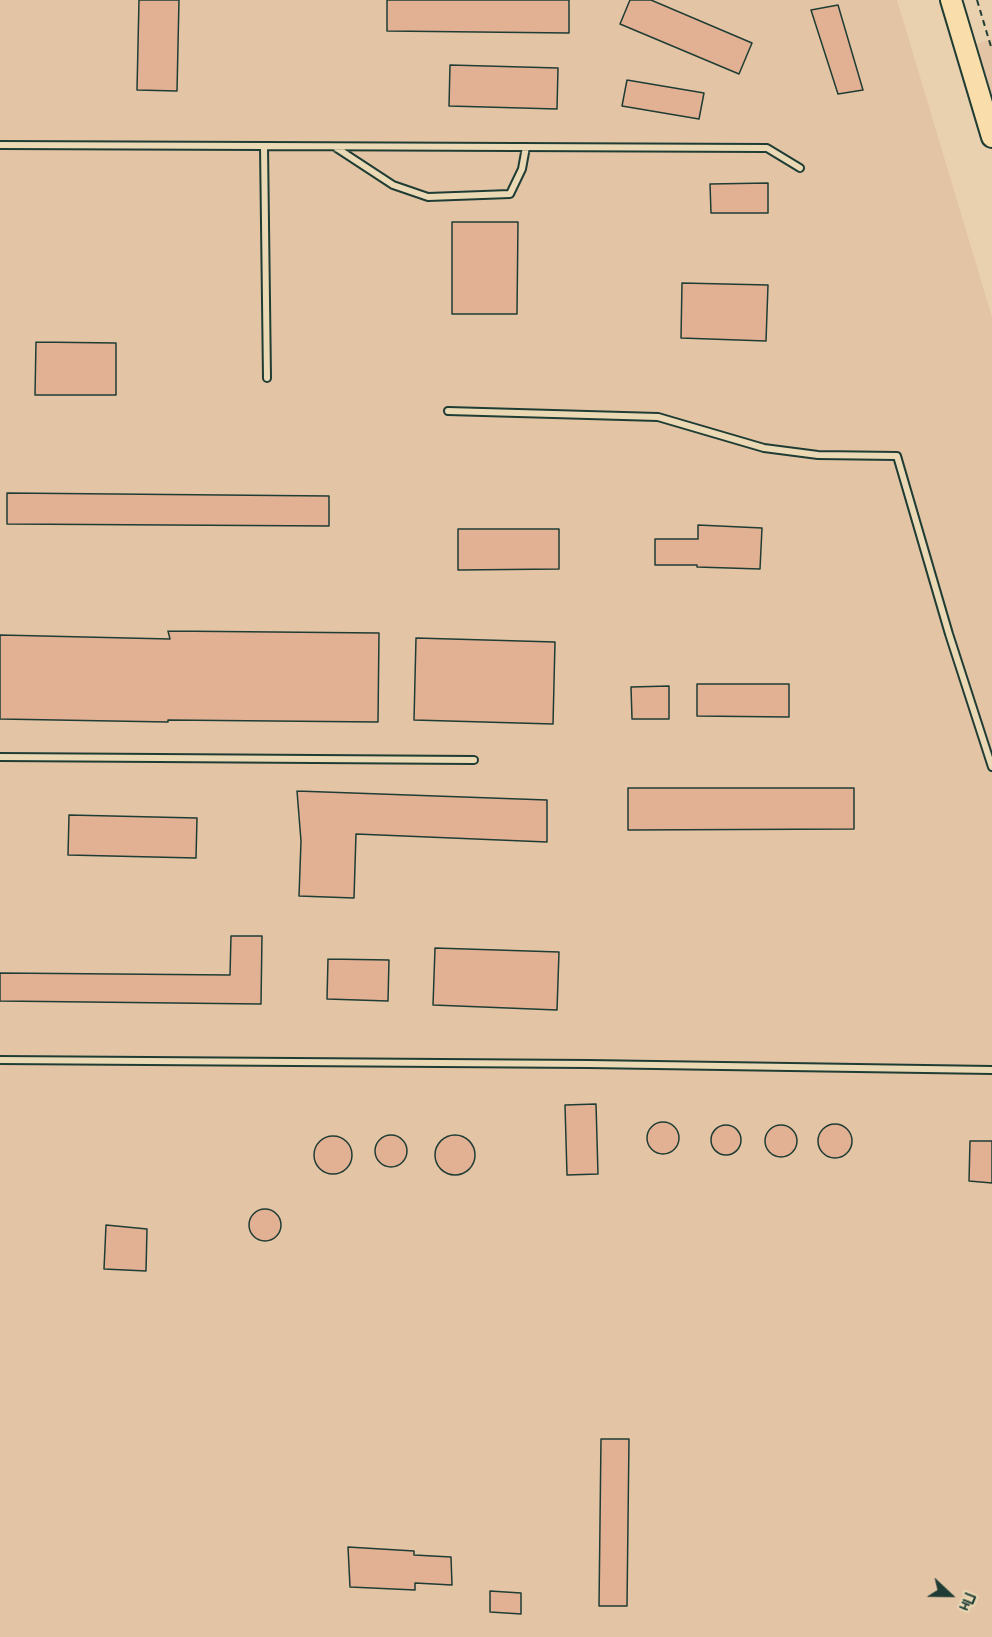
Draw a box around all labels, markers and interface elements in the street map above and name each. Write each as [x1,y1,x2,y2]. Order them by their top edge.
north arrow [920,1565,980,1625]
text: Пн [954,1590,979,1614]

